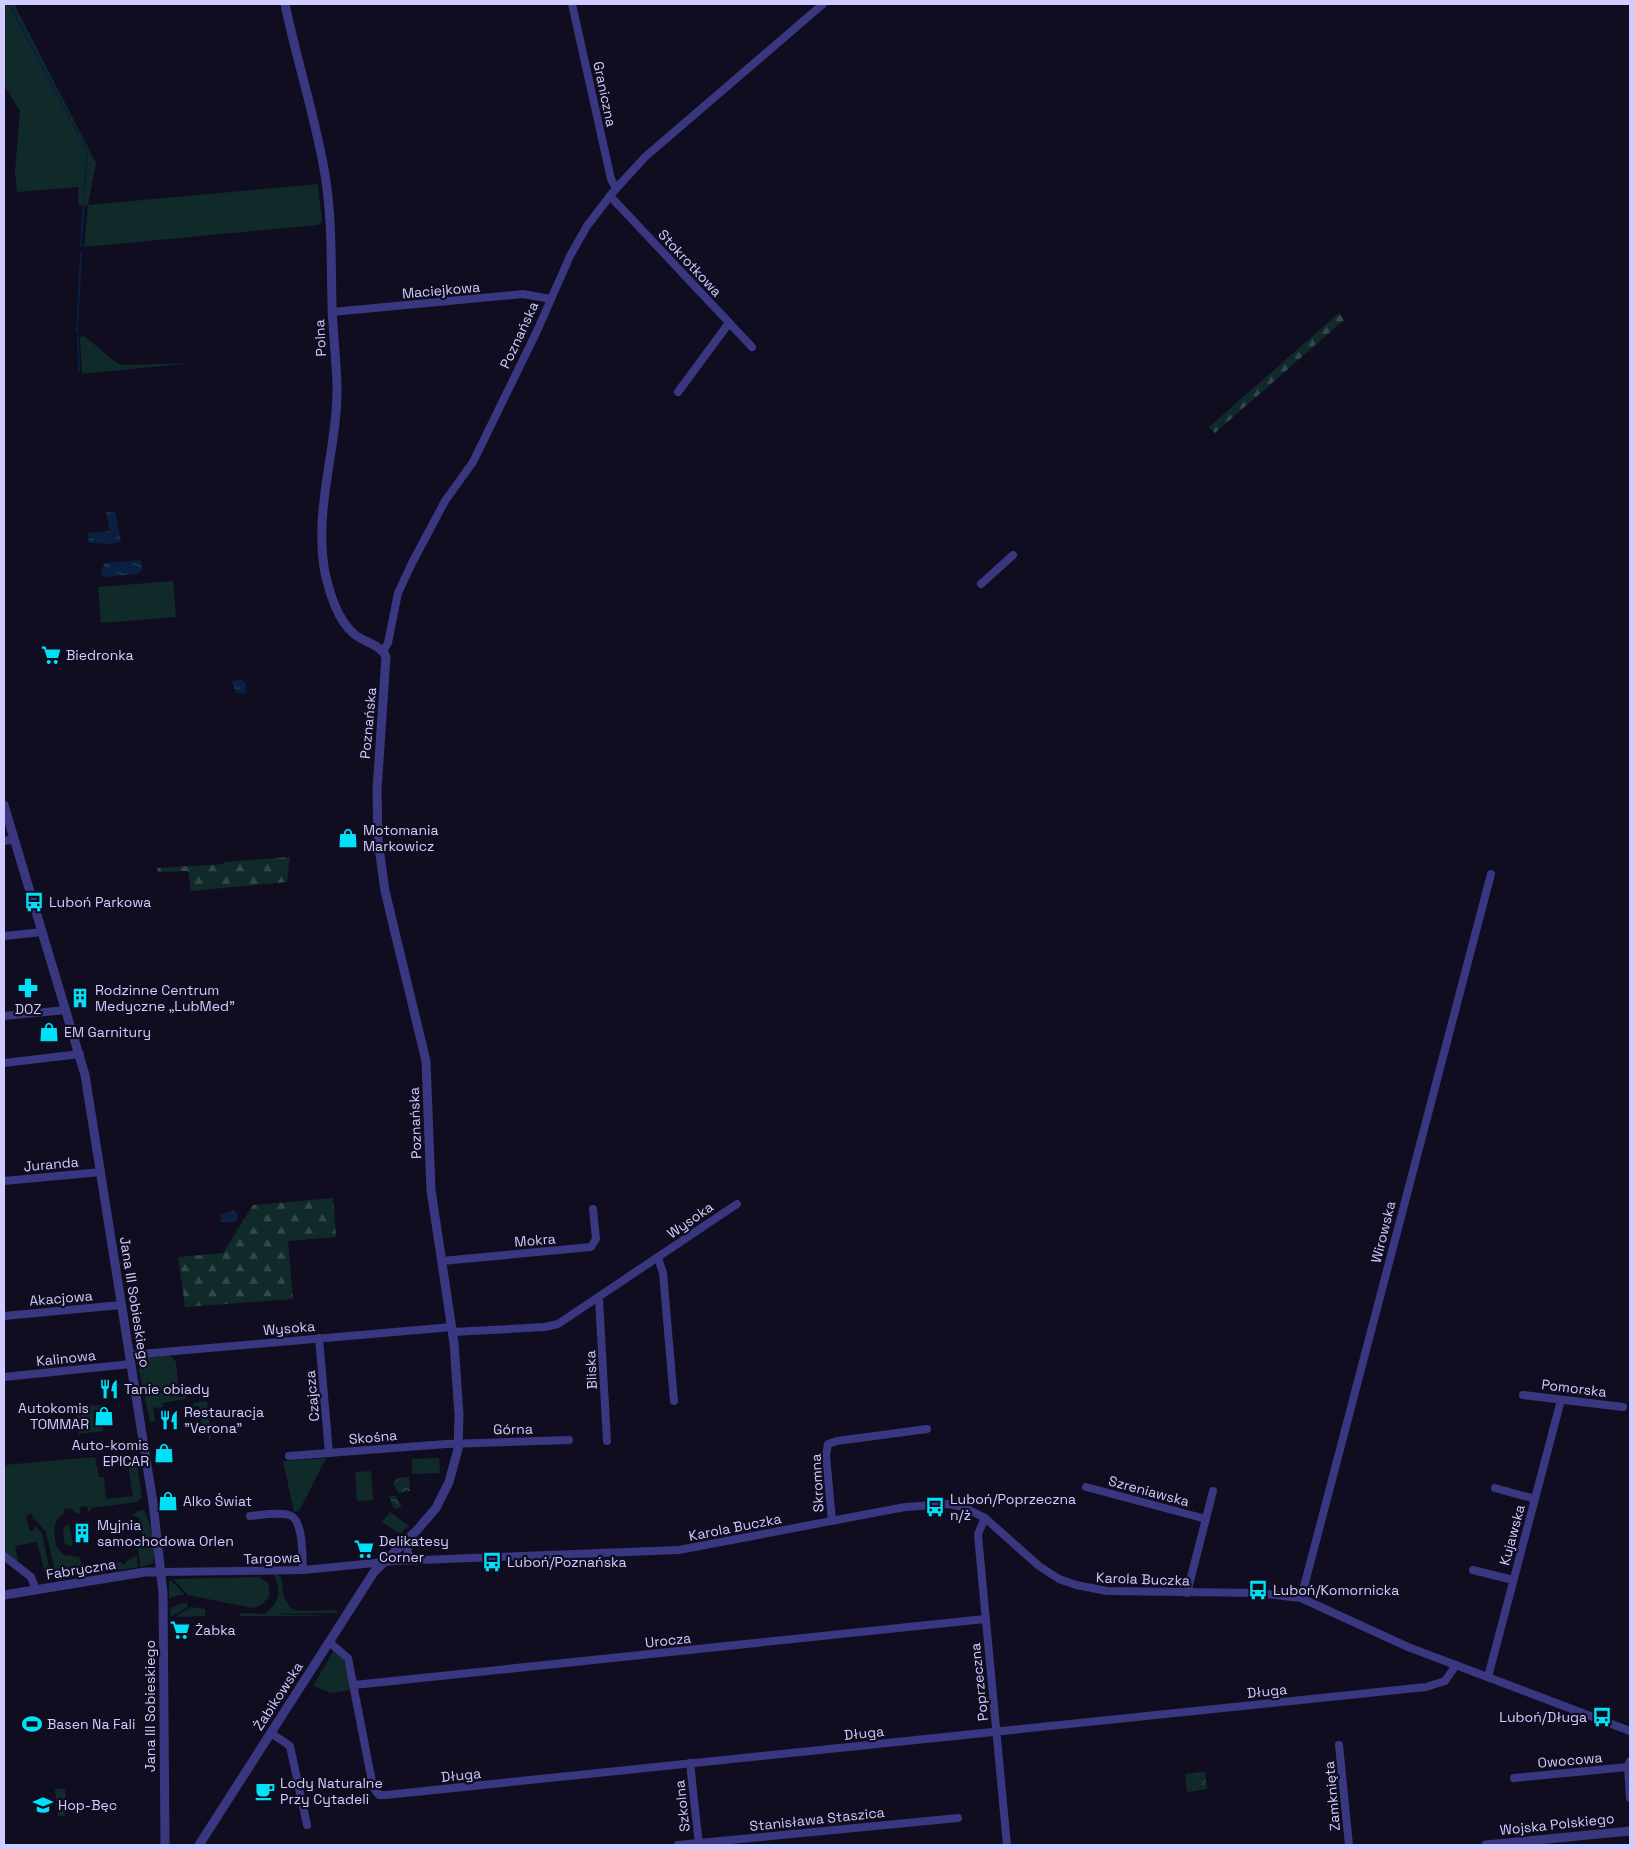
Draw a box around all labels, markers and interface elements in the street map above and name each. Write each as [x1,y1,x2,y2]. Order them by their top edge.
street label: Graniczna [589,60,621,128]
street label: Stokrotkowa [654,226,726,300]
street label: Maciejkowa [401,278,481,302]
street label: Poznańska [496,299,542,371]
street label: Polna [310,319,330,357]
supermarket icon: Biedronka [40,644,62,666]
place label: Biedronka [66,646,134,664]
street label: Poznańska [356,686,380,760]
place label: Motomania Markowicz [363,821,438,855]
shop icon: Motomania Markowicz [337,827,359,849]
bus stop icon: Luboń Parkowa [23,891,45,913]
place label: Luboń Parkowa [49,893,151,911]
pharmacy icon: DOZ [17,977,39,999]
place label: Rodzinne Centrum Medyczne „LubMed” [95,981,235,1015]
building icon: Rodzinne Centrum Medyczne „LubMed” [69,987,91,1009]
place label: DOZ [15,1000,41,1018]
shop icon: EM Garnitury [38,1021,60,1043]
place label: EM Garnitury [64,1023,151,1041]
street label: Poznańska [405,1087,425,1159]
street label: Juranda [23,1153,79,1175]
street label: Wysoka [663,1198,717,1242]
street label: Wirowska [1367,1199,1399,1265]
street label: Mokra [514,1229,556,1251]
street label: Jana III Sobieskiego [116,1235,154,1369]
street label: Akacjowa [29,1286,93,1310]
street label: Wysoka [262,1317,316,1339]
street label: Kalinowa [35,1346,97,1370]
street label: Bliska [581,1350,601,1390]
street label: Czajcza [301,1370,323,1422]
street label: Pomorska [1540,1375,1608,1401]
restaurant icon: Tanie obiady [98,1378,120,1400]
place label: Tanie obiady [124,1380,210,1398]
place label: Autokomis TOMMAR [18,1399,89,1433]
place label: Restauracja "Verona" [184,1403,264,1437]
shop icon: Autokomis TOMMAR [93,1405,115,1427]
restaurant icon: Restauracja "Verona" [158,1409,180,1431]
street label: Górna [493,1420,533,1438]
street label: Skośna [348,1426,398,1448]
place label: Auto-komis EPICAR [72,1436,149,1470]
shop icon: Auto-komis EPICAR [153,1442,175,1464]
street label: Skromna [806,1453,828,1513]
street label: Szreniawska [1107,1472,1191,1510]
shop icon: Alko Świat [157,1490,179,1512]
place label: Luboń/Poprzeczna n/ż [950,1490,1076,1524]
place label: Alko Świat [183,1492,252,1510]
bus stop icon: Luboń/Poprzeczna n/ż [924,1496,946,1518]
street label: Kujawska [1495,1503,1529,1567]
street label: Karola Buczka [687,1509,783,1545]
place label: Myjnia samochodowa Orlen [97,1516,234,1550]
building icon: Myjnia samochodowa Orlen [71,1522,93,1544]
place label: Delikatesy Corner [379,1532,449,1566]
supermarket icon: Delikatesy Corner [353,1538,375,1560]
street label: Targowa [243,1548,301,1568]
bus stop icon: Luboń/Poznańska [481,1551,503,1573]
place label: Luboń/Poznańska [507,1553,626,1571]
street label: Fabryczna [45,1555,117,1583]
street label: Karola Buczka [1096,1568,1190,1590]
bus stop icon: Luboń/Komornicka [1247,1579,1269,1601]
place label: Luboń/Komornicka [1273,1581,1399,1599]
supermarket icon: Żabka [169,1619,191,1641]
place label: Żabka [195,1621,236,1639]
street label: Urocza [644,1629,692,1651]
street label: Jana III Sobieskiego [141,1640,159,1772]
street label: Poprzeczna [966,1642,992,1722]
street label: Żabikowska [249,1658,307,1734]
street label: Długa [1246,1680,1288,1702]
bus stop icon: Luboń/Długa [1591,1706,1613,1728]
place label: Luboń/Długa [1499,1708,1587,1726]
sports icon: Basen Na Fali [21,1713,43,1735]
place label: Basen Na Fali [47,1715,135,1733]
street label: Długa [843,1722,885,1744]
street label: Owocowa [1537,1748,1603,1772]
street label: Zamknięta [1320,1760,1344,1832]
street label: Długa [440,1764,482,1786]
place label: Lody Naturalne Przy Cytadeli [280,1774,383,1808]
street label: Szkolna [670,1779,694,1833]
cafe icon: Lody Naturalne Przy Cytadeli [254,1780,276,1802]
school or university icon: Hop-Bęc [32,1794,54,1816]
place label: Hop-Bęc [58,1796,117,1814]
street label: Stanisława Staszica [749,1803,885,1835]
street label: Wojska Polskiego [1499,1809,1615,1839]

